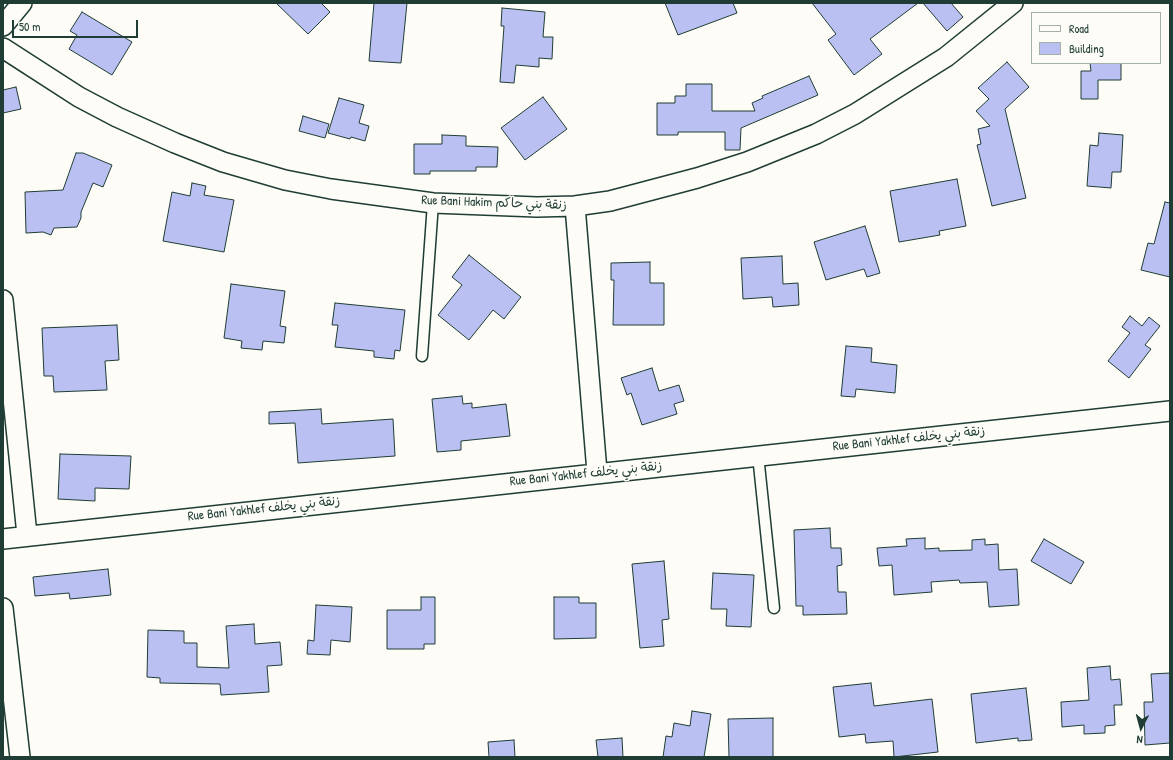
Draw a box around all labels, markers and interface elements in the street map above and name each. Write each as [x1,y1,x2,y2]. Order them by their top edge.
scale bar [14,12,140,38]
legend [1031,12,1161,64]
text: 50 m [19,18,40,35]
text: Road [1069,20,1089,37]
text: Building [1069,40,1104,57]
street label: Rue Bani Hakim زنقة بني حاكم [421,193,567,213]
street label: Rue Bani Yakhlef زنقة بني يخلف [832,423,986,455]
street label: Rue Bani Yakhlef زنقة بني يخلف [509,458,663,490]
street label: Rue Bani Yakhlef زنقة بني يخلف [187,493,341,525]
north arrow [1121,708,1161,748]
text: N [1136,733,1143,747]

